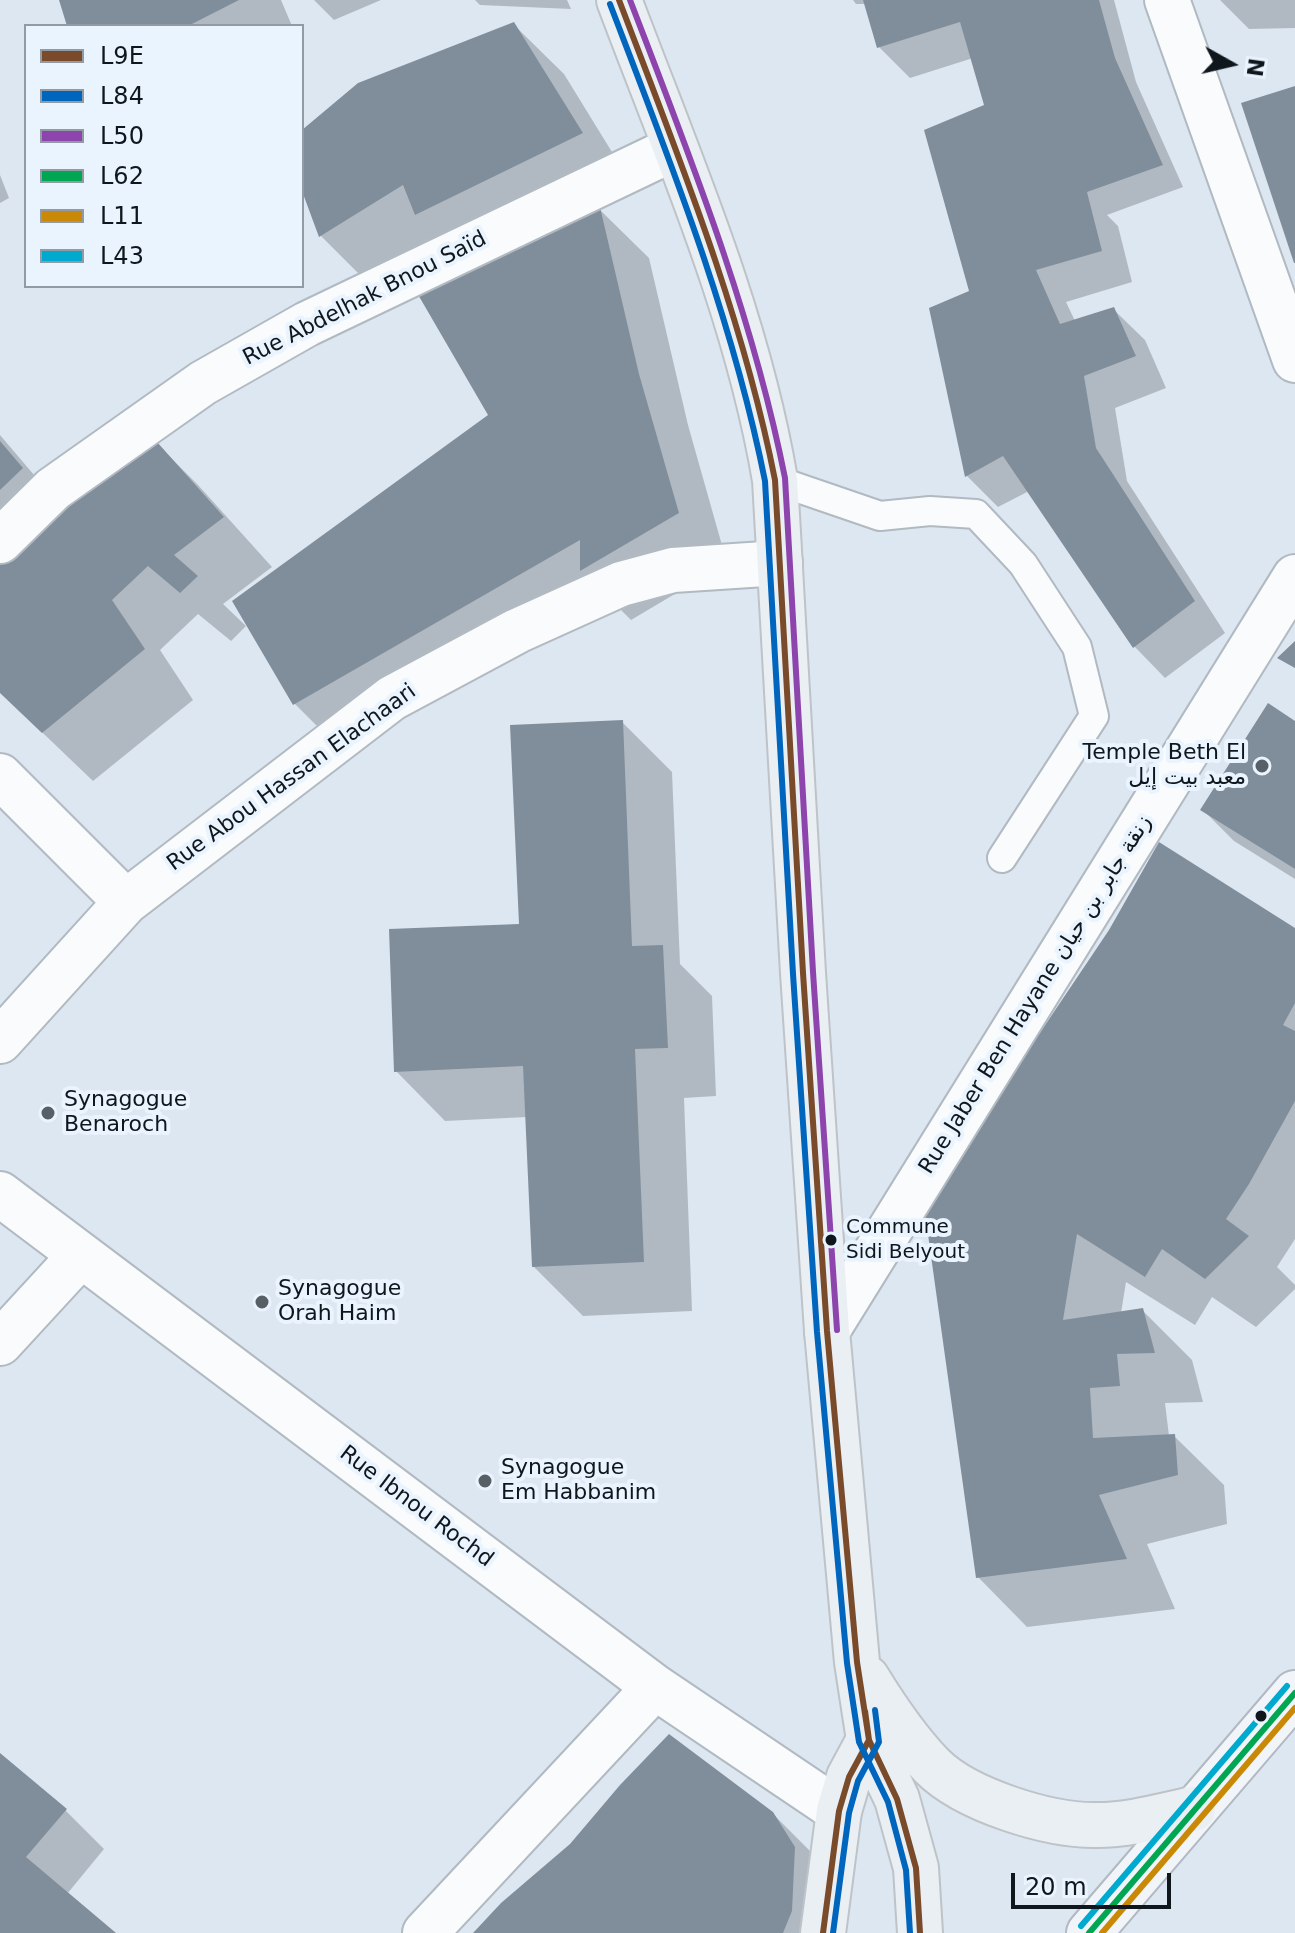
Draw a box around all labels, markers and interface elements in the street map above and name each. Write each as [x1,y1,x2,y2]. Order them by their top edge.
legend [24,24,304,288]
north arrow [1191,24,1271,104]
text: L9E [100,42,144,70]
text: N [1242,57,1269,78]
text: L84 [100,82,144,110]
text: L50 [100,122,144,150]
text: L62 [100,162,144,190]
text: L11 [100,202,144,230]
street label: Rue Abdelhak Bnou Saïd [239,226,491,372]
text: L43 [100,242,144,270]
street label: Rue Abou Hassan Elachaari [162,679,422,877]
place label: Temple Beth El معبد بيت إيل [1083,740,1246,792]
marker: Temple Beth El معبد بيت إيل [1253,757,1271,775]
street label: Rue Jaber Ben Hayane زنقة جابر بن حيان [914,811,1158,1179]
place label: Synagogue Benaroch [64,1087,187,1138]
marker: Synagogue Benaroch [39,1104,57,1122]
place label: Commune Sidi Belyout [846,1216,965,1263]
marker: Commune Sidi Belyout [823,1232,839,1248]
place label: Synagogue Orah Haim [278,1276,401,1328]
marker: Synagogue Orah Haim [253,1293,271,1311]
street label: Rue Ibnou Rochd [334,1441,498,1573]
place label: Synagogue Em Habbanim [501,1455,656,1506]
marker: Synagogue Em Habbanim [476,1472,494,1490]
unlabelled marker [1253,1708,1269,1724]
scale bar [1015,1857,1175,1907]
text: 20 m [1025,1873,1087,1901]

